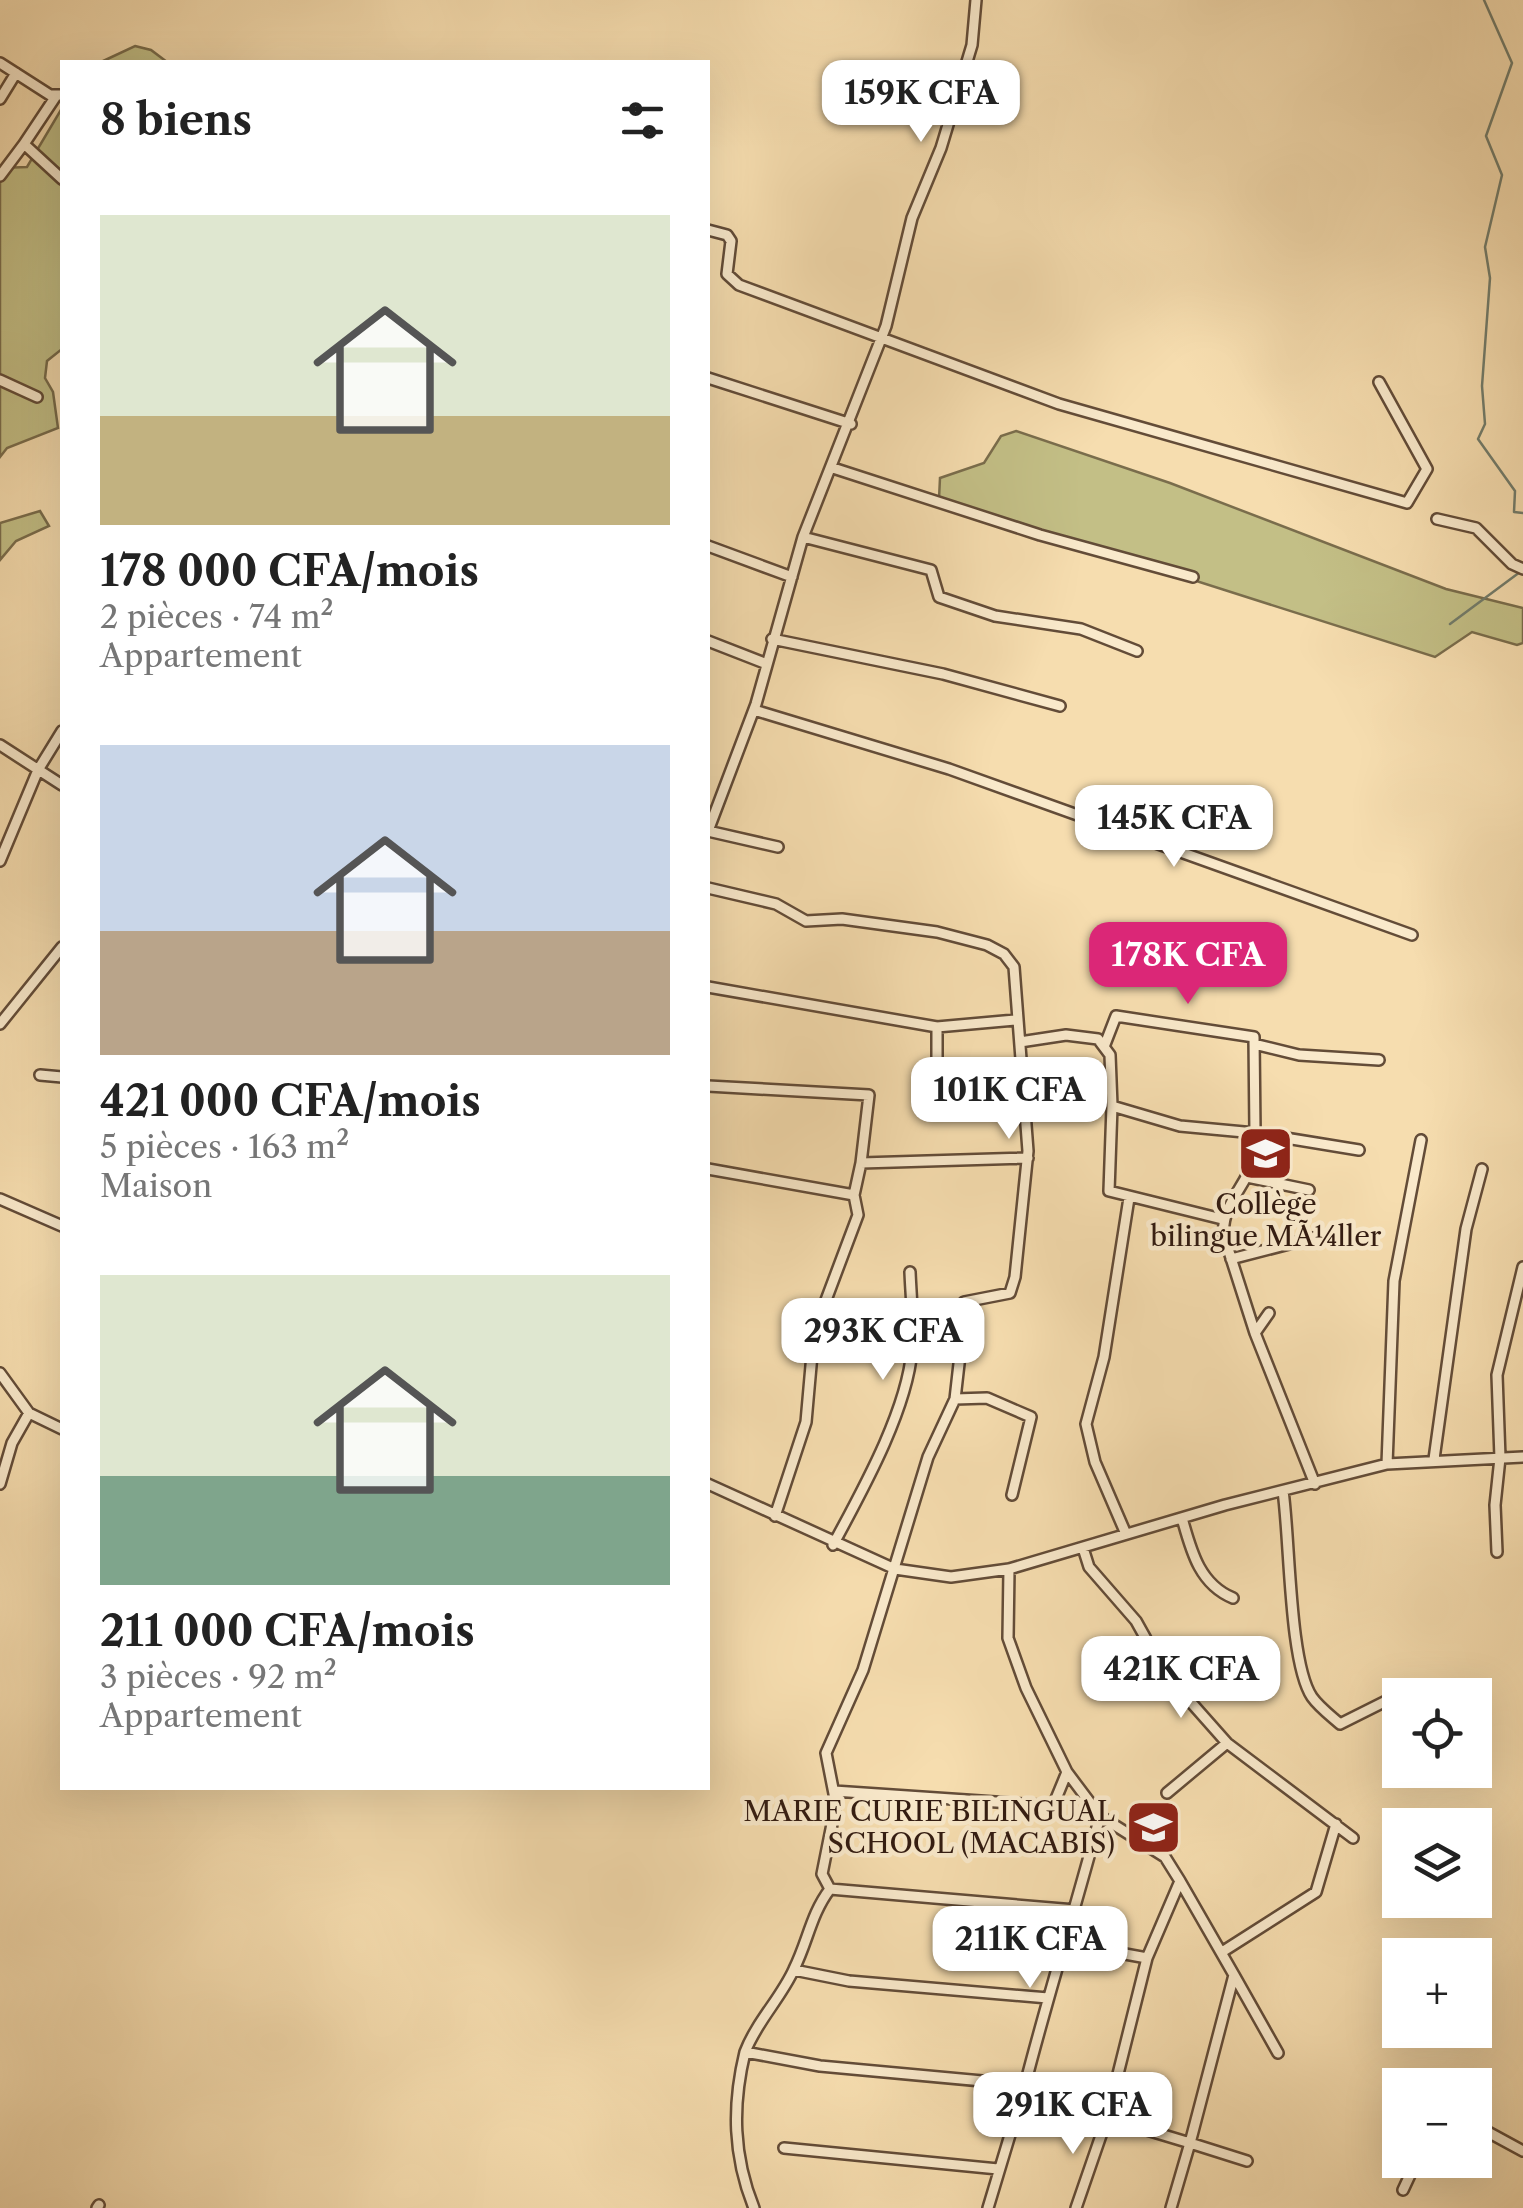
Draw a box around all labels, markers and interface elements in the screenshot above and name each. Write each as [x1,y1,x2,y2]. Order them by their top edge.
pin: 159K CFA [818,60,1024,145]
text: 159K CFA [844,73,998,112]
icon: filters [615,93,670,148]
text: 8 biens [100,94,252,146]
icon: home [295,280,475,460]
text: 178 000 CFA/mois [100,545,479,597]
text: 2 pièces · 74 m² [100,597,334,636]
text: Appartement [100,636,302,675]
pin: 145K CFA [1071,785,1277,870]
text: 145K CFA [1097,798,1251,837]
icon: home [295,810,475,990]
pin: 178K CFA [1085,922,1291,1007]
text: 178K CFA [1111,935,1265,974]
pin: 101K CFA [906,1057,1112,1142]
text: 101K CFA [933,1070,1085,1109]
text: 421 000 CFA/mois [100,1075,481,1127]
school or university icon: Collège bilingue MÃ¼ller [1236,1123,1296,1183]
text: 5 pièces · 163 m² [100,1127,349,1166]
text: Maison [100,1166,212,1205]
place label: Collège bilingue MÃ¼ller [1150,1187,1382,1253]
pin: 293K CFA [780,1298,986,1383]
text: 293K CFA [803,1311,963,1350]
icon: home [295,1340,475,1520]
text: 211 000 CFA/mois [100,1605,475,1657]
pin: 421K CFA [1078,1636,1284,1721]
text: 421K CFA [1103,1649,1259,1688]
text: 3 pièces · 92 m² [100,1657,337,1696]
map controls [1382,1678,1492,2178]
button: locate [1382,1678,1492,1788]
text: Appartement [100,1696,302,1735]
place label: MARIE CURIE BILINGUAL SCHOOL (MACABIS) [743,1794,1115,1860]
school or university icon: MARIE CURIE BILINGUAL SCHOOL (MACABIS) [1124,1797,1184,1857]
button: layers [1382,1808,1492,1918]
pin: 211K CFA [927,1906,1133,1991]
text: 211K CFA [955,1919,1105,1958]
button: + [1382,1938,1492,2048]
button: − [1382,2068,1492,2178]
pin: 291K CFA [970,2072,1176,2157]
text: 291K CFA [995,2085,1151,2124]

